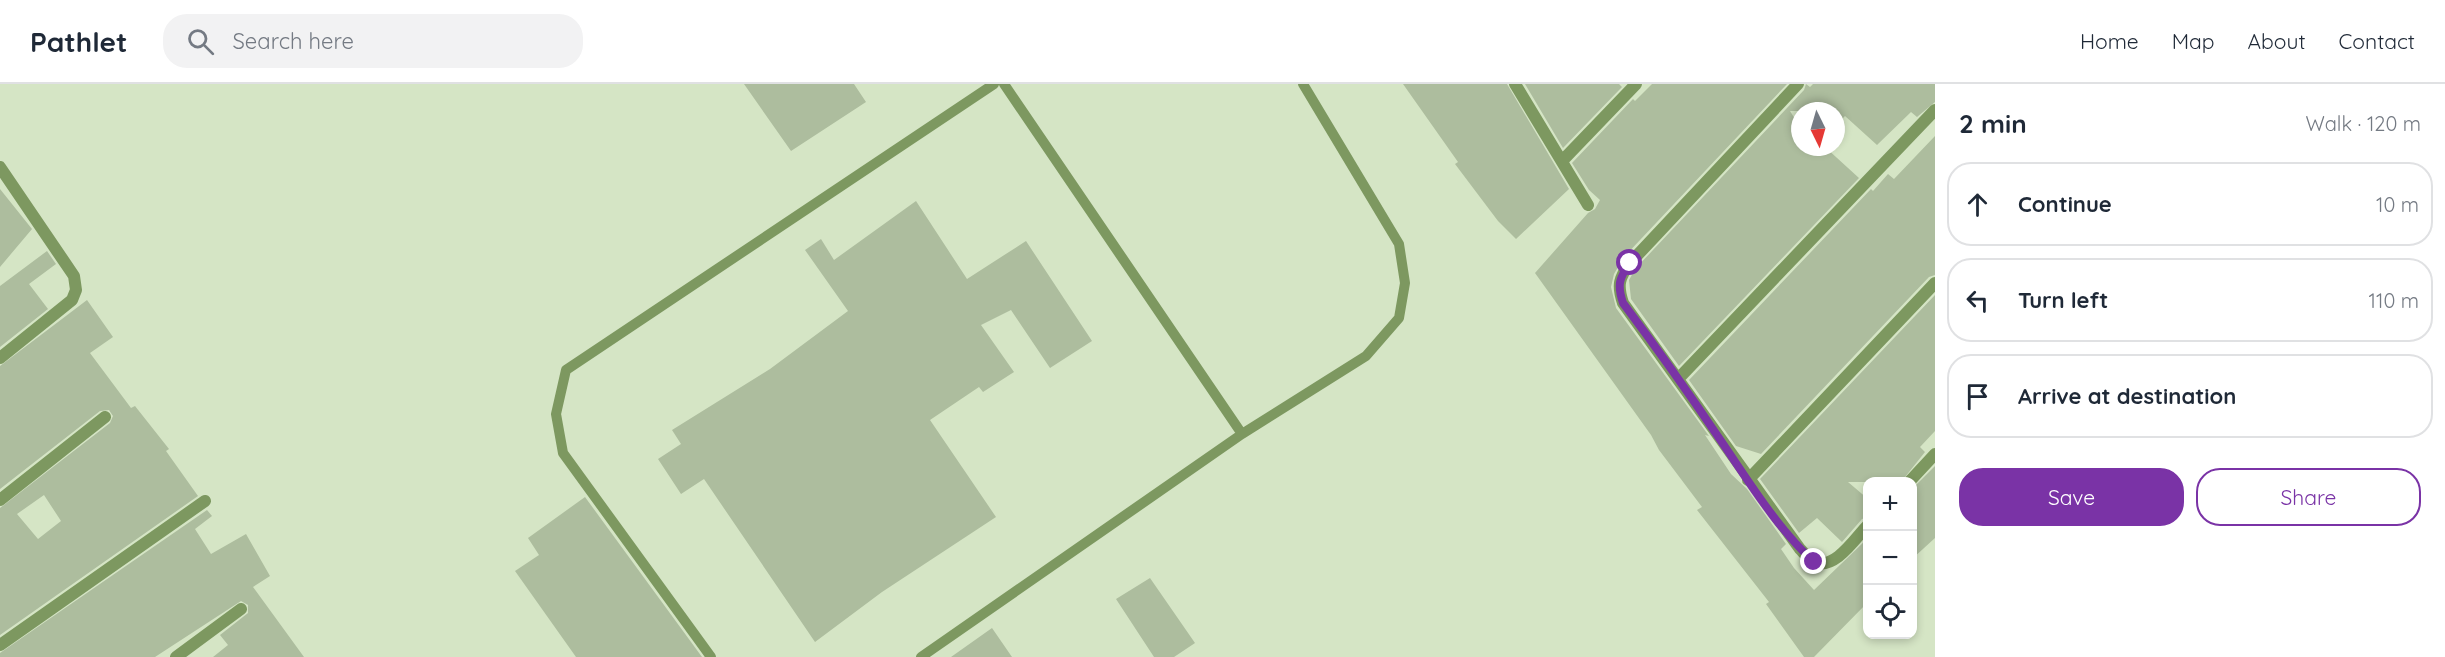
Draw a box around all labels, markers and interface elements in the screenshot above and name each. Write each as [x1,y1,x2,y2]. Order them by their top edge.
search box [163,14,583,68]
text: Pathlet [30,24,127,59]
icon: search [184,25,217,58]
text: Search here [232,27,354,55]
text: Home [2080,28,2139,54]
text: Map [2172,28,2215,54]
text: About [2248,28,2306,54]
text: Contact [2339,28,2415,54]
north arrow [1791,102,1845,156]
text: 2 min [1959,107,2027,140]
text: Walk · 120 m [2306,111,2421,136]
icon: ahead [1961,188,1994,221]
text: Continue [2018,190,2112,218]
text: 10 m [2376,192,2419,217]
route start [1616,249,1642,275]
icon: left [1961,284,1994,317]
text: Turn left [2018,286,2108,314]
text: 110 m [2369,288,2419,313]
icon: arrive [1961,380,1994,413]
text: Arrive at destination [2018,382,2236,410]
button: Save [1959,468,2184,526]
button: Share [2196,468,2421,526]
map controls [1863,477,1917,639]
button: + [1863,477,1917,531]
button: − [1863,531,1917,585]
route end [1800,548,1826,574]
button: locate [1863,585,1917,639]

